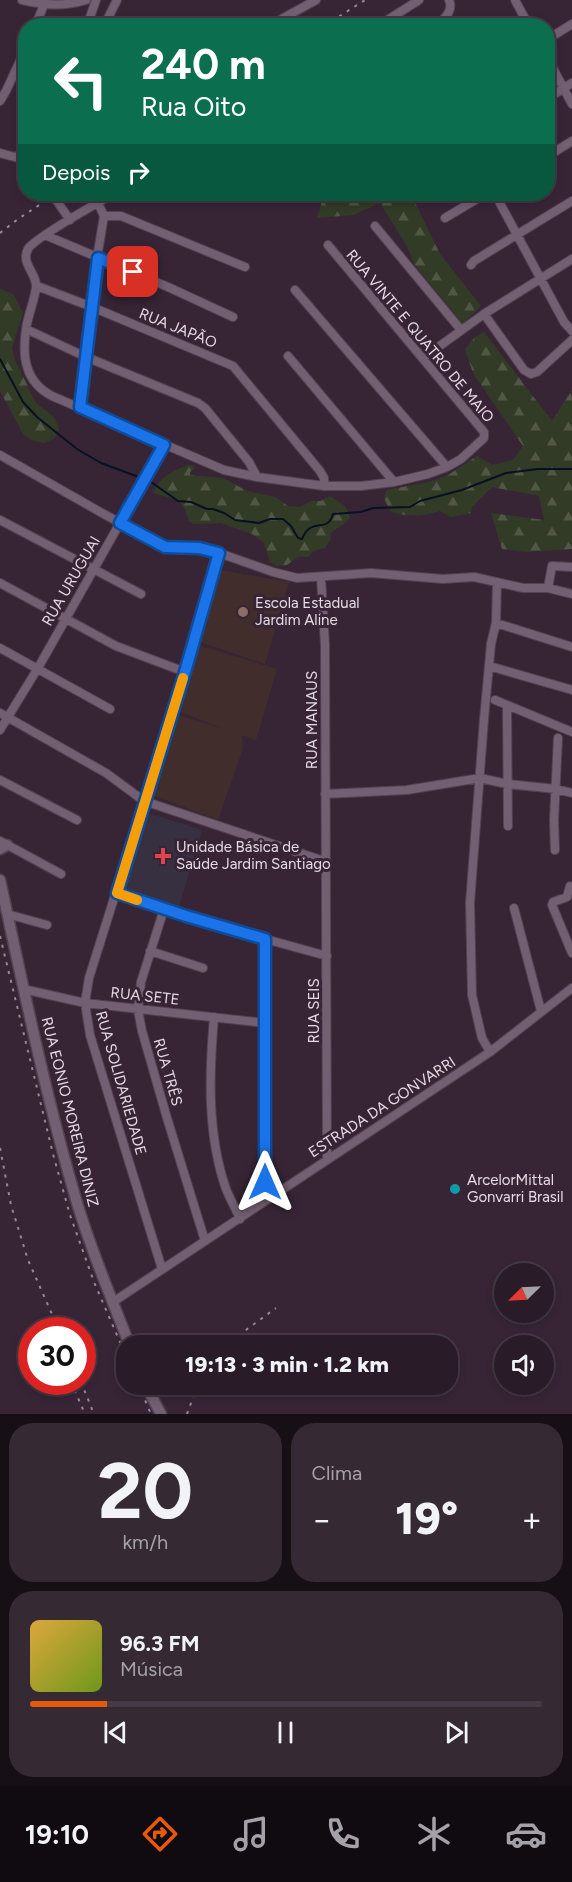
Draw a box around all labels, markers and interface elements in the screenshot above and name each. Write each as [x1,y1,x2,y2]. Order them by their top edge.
text: 240 m [141,39,266,90]
icon: left [42,42,120,120]
text: Rua Oito [141,90,246,123]
icon: right [122,156,155,189]
text: Depois [42,159,110,186]
pin [107,246,158,297]
street label: RUA VINTE E QUATRO DE MAIO [342,246,498,426]
icon: arrive [116,255,149,288]
street label: RUA JAPÃO [137,304,219,352]
street label: RUA URUGUAI [38,533,104,629]
place label: Escola Estadual Jardim Aline [255,594,360,629]
marker: Escola Estadual Jardim Aline [236,605,250,619]
street label: RUA MANAUS [303,671,321,769]
place label: Unidade Básica de Saúde Jardim Santiago [176,838,331,873]
marker: Unidade Básica de Saúde Jardim Santiago [154,847,172,865]
street label: RUA SEIS [305,978,323,1044]
street label: RUA SETE [110,983,180,1009]
street label: RUA SOLIDARIEDADE [92,1009,150,1157]
street label: RUA EONIO MOREIRA DINIZ [38,1015,102,1209]
street label: RUA TRÊS [150,1036,186,1108]
street label: ESTRADA DA GONVARRI [305,1053,459,1161]
position arrow [233,1150,297,1214]
place label: ArcelorMittal Gonvarri Brasil [467,1171,564,1206]
marker: ArcelorMittal Gonvarri Brasil [448,1182,462,1196]
north arrow [494,1263,554,1323]
map controls [494,1263,554,1395]
speed limit sign: 30 [18,1317,96,1395]
button: sound [494,1335,554,1395]
text: 19:13 · 3 min · 1.2 km [185,1351,389,1378]
text: 20 [97,1444,193,1538]
text: Clima [312,1461,362,1485]
text: 19° [395,1491,458,1545]
text: − [312,1500,332,1539]
text: + [521,1500,542,1539]
text: km/h [122,1530,168,1554]
text: 96.3 FM [120,1630,200,1657]
text: Música [120,1657,183,1681]
icon: previous [99,1716,132,1749]
icon: pause [269,1716,302,1749]
icon: next [440,1716,473,1749]
icon: directions [139,1813,181,1855]
icon: music [230,1813,272,1855]
icon: phone [322,1813,364,1855]
icon: climate [413,1813,455,1855]
icon: car [505,1813,547,1855]
text: 19:10 [25,1818,89,1851]

